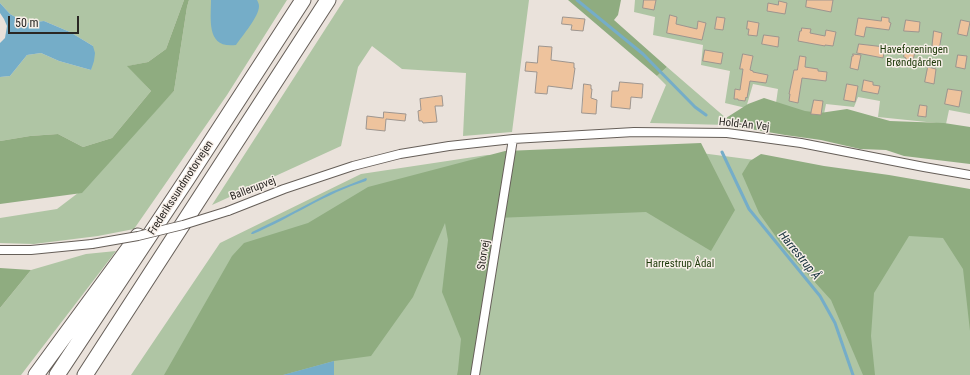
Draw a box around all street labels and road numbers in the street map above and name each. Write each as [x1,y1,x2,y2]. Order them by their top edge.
street label: Hold-An Vej [718,116,770,134]
street label: Frederikssundmotorvejen [146,138,216,238]
street label: Ballerupvej [228,174,278,204]
street label: Storvej [475,239,493,271]

